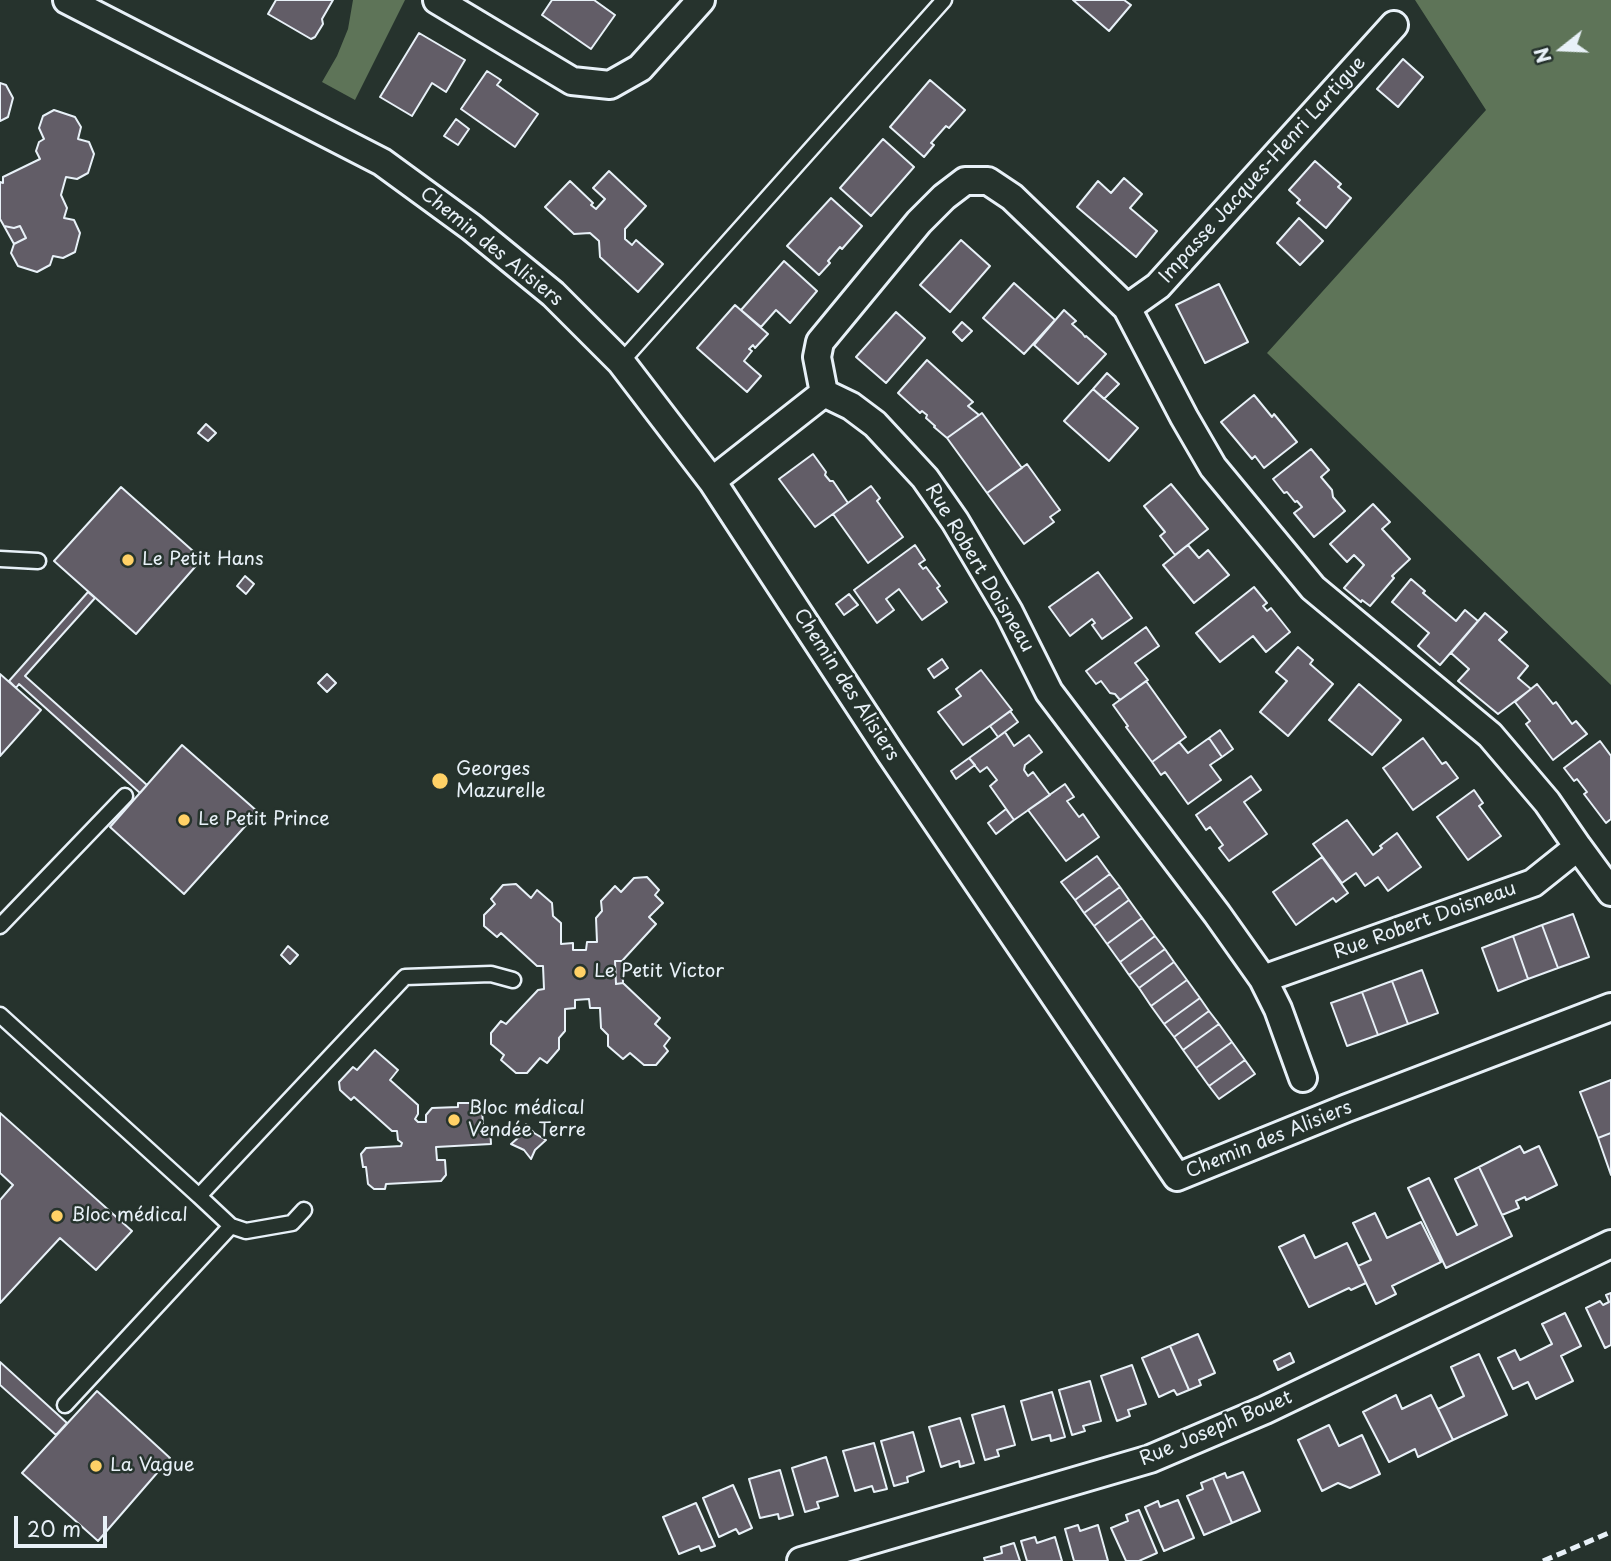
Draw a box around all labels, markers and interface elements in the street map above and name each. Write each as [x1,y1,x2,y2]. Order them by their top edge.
north arrow [1527,14,1597,84]
text: N [1526,44,1558,67]
street label: Impasse Jacques-Henri Lartigue [1155,52,1371,288]
street label: Chemin des Alisiers [415,182,567,312]
street label: Rue Robert Doisneau [920,480,1038,656]
place label: Le Petit Hans [142,549,264,571]
marker: Le Petit Hans [120,552,136,568]
street label: Chemin des Alisiers [788,605,904,765]
place label: Georges Mazurelle [456,759,546,803]
marker: Georges Mazurelle [430,771,450,791]
place label: Le Petit Prince [198,809,330,831]
marker: Le Petit Prince [176,812,192,828]
street label: Rue Robert Doisneau [1331,877,1519,965]
place label: Le Petit Victor [594,961,724,983]
marker: Le Petit Victor [572,964,588,980]
street label: Chemin des Alisiers [1183,1096,1355,1184]
place label: Bloc médical Vendée Terre [468,1098,586,1142]
marker: Bloc médical Vendée Terre [446,1112,462,1128]
place label: Bloc médical [71,1205,188,1227]
marker: Bloc médical [49,1208,65,1224]
street label: Rue Joseph Bouet [1136,1387,1296,1471]
place label: La Vague [110,1455,195,1477]
marker: La Vague [88,1458,104,1474]
scale bar [18,1502,110,1546]
text: 20 m [27,1512,81,1544]

